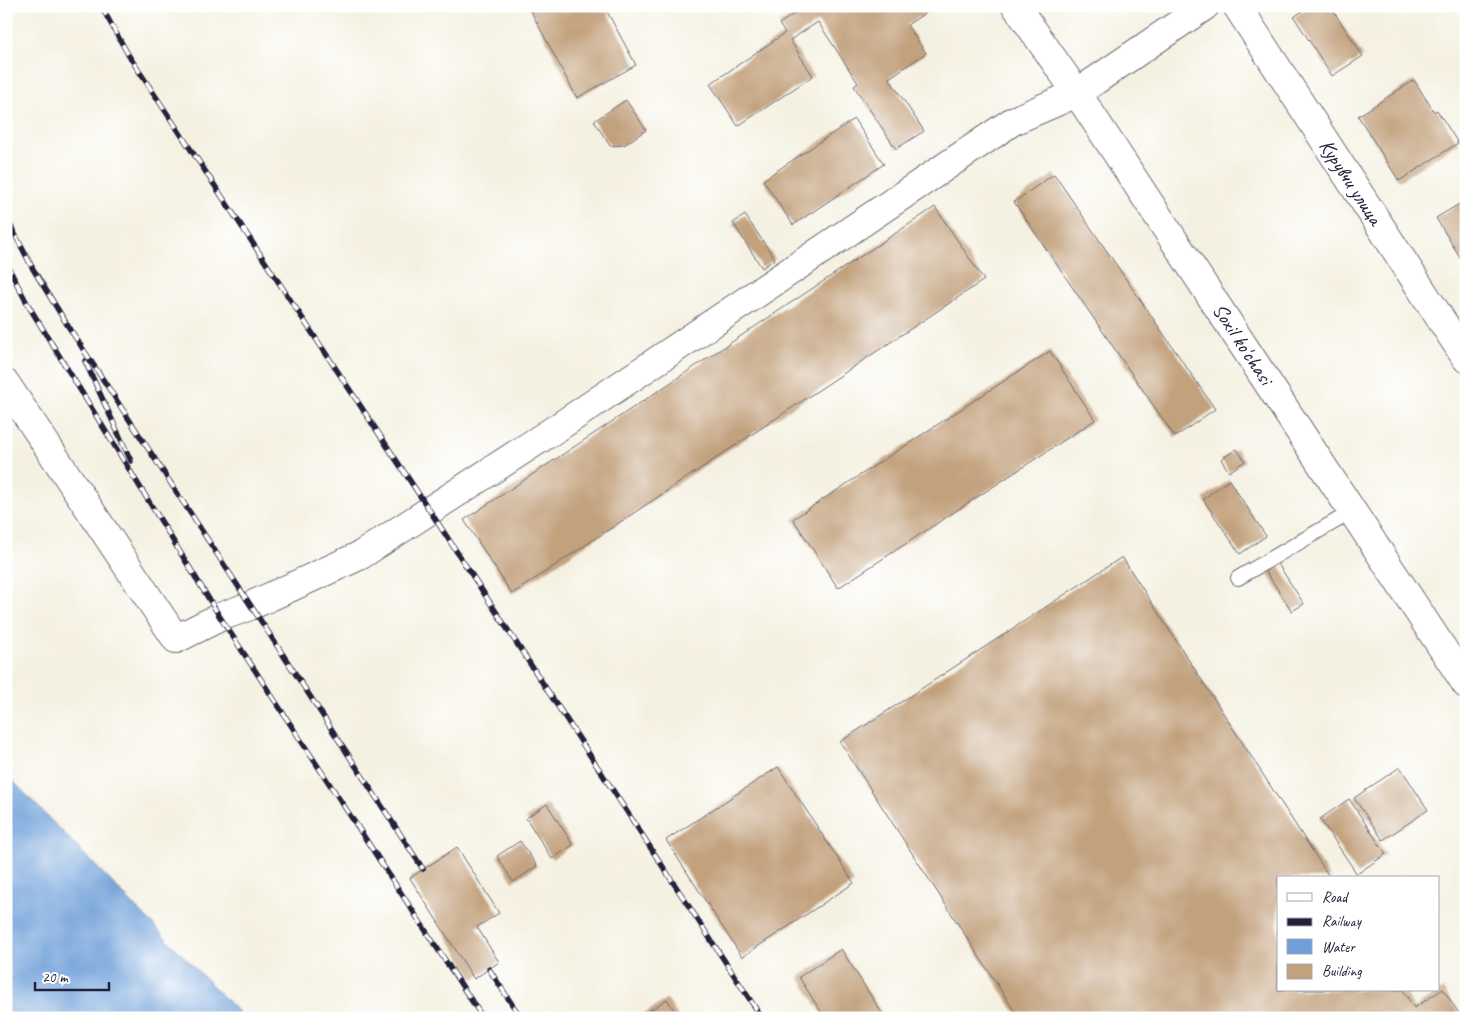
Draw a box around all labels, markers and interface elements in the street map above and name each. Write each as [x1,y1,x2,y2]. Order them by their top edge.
street label: Курувчи улица [1314,134,1390,232]
street label: Soxil ko'chasi [1207,298,1281,392]
legend [1277,876,1440,992]
text: Road [1322,888,1349,907]
text: Railway [1322,912,1363,931]
text: Water [1322,938,1356,957]
scale bar [35,959,109,991]
text: Building [1322,962,1362,981]
text: 20 m [42,968,69,987]

